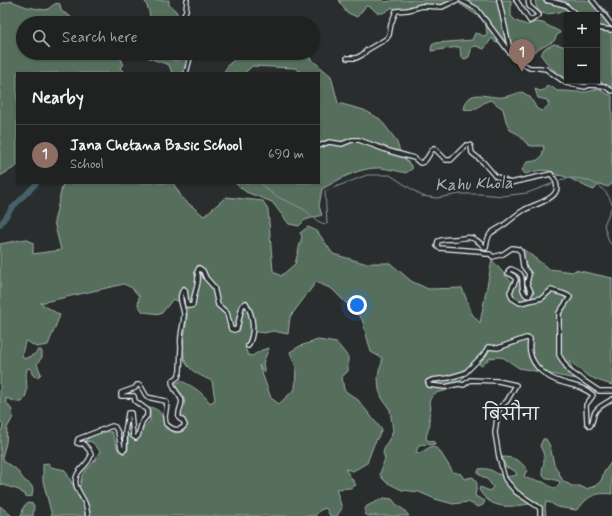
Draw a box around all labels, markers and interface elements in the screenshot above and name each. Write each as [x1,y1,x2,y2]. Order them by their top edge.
map controls [564,12,600,84]
button: + [564,12,600,48]
search box [16,16,320,60]
icon: search [30,27,52,49]
text: Search here [62,28,138,48]
pin: 1 [509,39,535,72]
button: − [564,48,600,84]
text: Nearby [32,87,84,109]
text: Jana Chetana Basic School [70,136,242,156]
text: 1 [42,146,48,163]
text: 690 m [268,146,304,163]
text: School [70,156,104,173]
water label: Kahu Khola [435,172,514,196]
your location [347,295,367,315]
district label: बिसौना [482,399,540,426]

